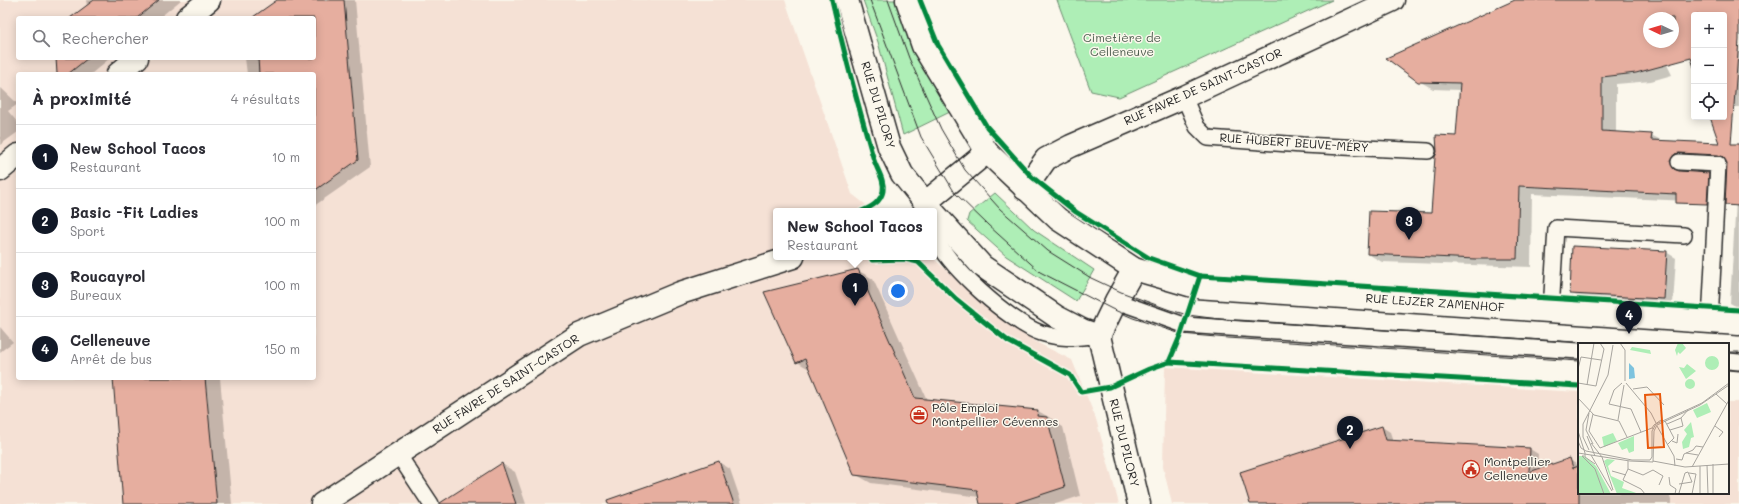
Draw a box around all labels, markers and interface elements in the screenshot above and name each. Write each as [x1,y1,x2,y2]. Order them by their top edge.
north arrow [1643,12,1679,48]
map controls [1691,12,1727,120]
button: + [1691,12,1727,48]
search box [16,16,316,60]
icon: search [30,27,52,49]
text: Rechercher [62,28,149,48]
park label: Cimetière de Celleneuve [1083,29,1161,59]
street label: RUE FAVRE DE SAINT-CASTOR [1121,44,1284,128]
button: − [1691,48,1727,84]
street label: RUE DU PILORY [858,59,900,150]
button: locate [1691,84,1727,120]
text: À proximité [32,87,131,109]
text: 4 résultats [231,90,300,107]
street label: RUE HUBERT BEUVE-MÉRY [1219,129,1369,155]
text: New School Tacos [70,138,206,158]
text: 1 [42,148,48,165]
text: 10 m [272,148,300,165]
text: Restaurant [70,158,141,175]
text: Basic -Fit Ladies [70,202,198,222]
pin: 3 [1396,207,1422,240]
popup [773,208,937,260]
text: 2 [41,212,49,229]
text: 100 m [264,212,300,229]
text: New School Tacos [787,216,923,236]
text: Sport [70,222,105,239]
text: Restaurant [787,236,858,253]
text: Roucayrol [70,266,145,286]
pin: 1 [842,273,868,306]
text: 3 [41,276,49,293]
text: 100 m [264,276,300,293]
your location [888,281,908,301]
text: Bureaux [70,286,122,303]
street label: RUE LEJZER ZAMENHOF [1365,289,1505,315]
pin: 4 [1616,301,1642,334]
text: Celleneuve [70,330,150,350]
street label: RUE FAVRE DE SAINT-CASTOR [429,330,582,437]
text: 4 [41,340,49,357]
text: 150 m [264,340,300,357]
inset map [1578,343,1729,494]
text: Arrêt de bus [70,350,152,367]
street label: RUE DU PILORY [1106,397,1144,489]
place label: Pôle Emploi Montpellier Cévennes [932,399,1059,429]
office icon: Pôle Emploi Montpellier Cévennes [909,405,929,425]
pin: 2 [1337,416,1363,449]
place label: Montpellier Celleneuve [1484,453,1551,483]
public building icon: Montpellier Celleneuve [1461,459,1481,479]

